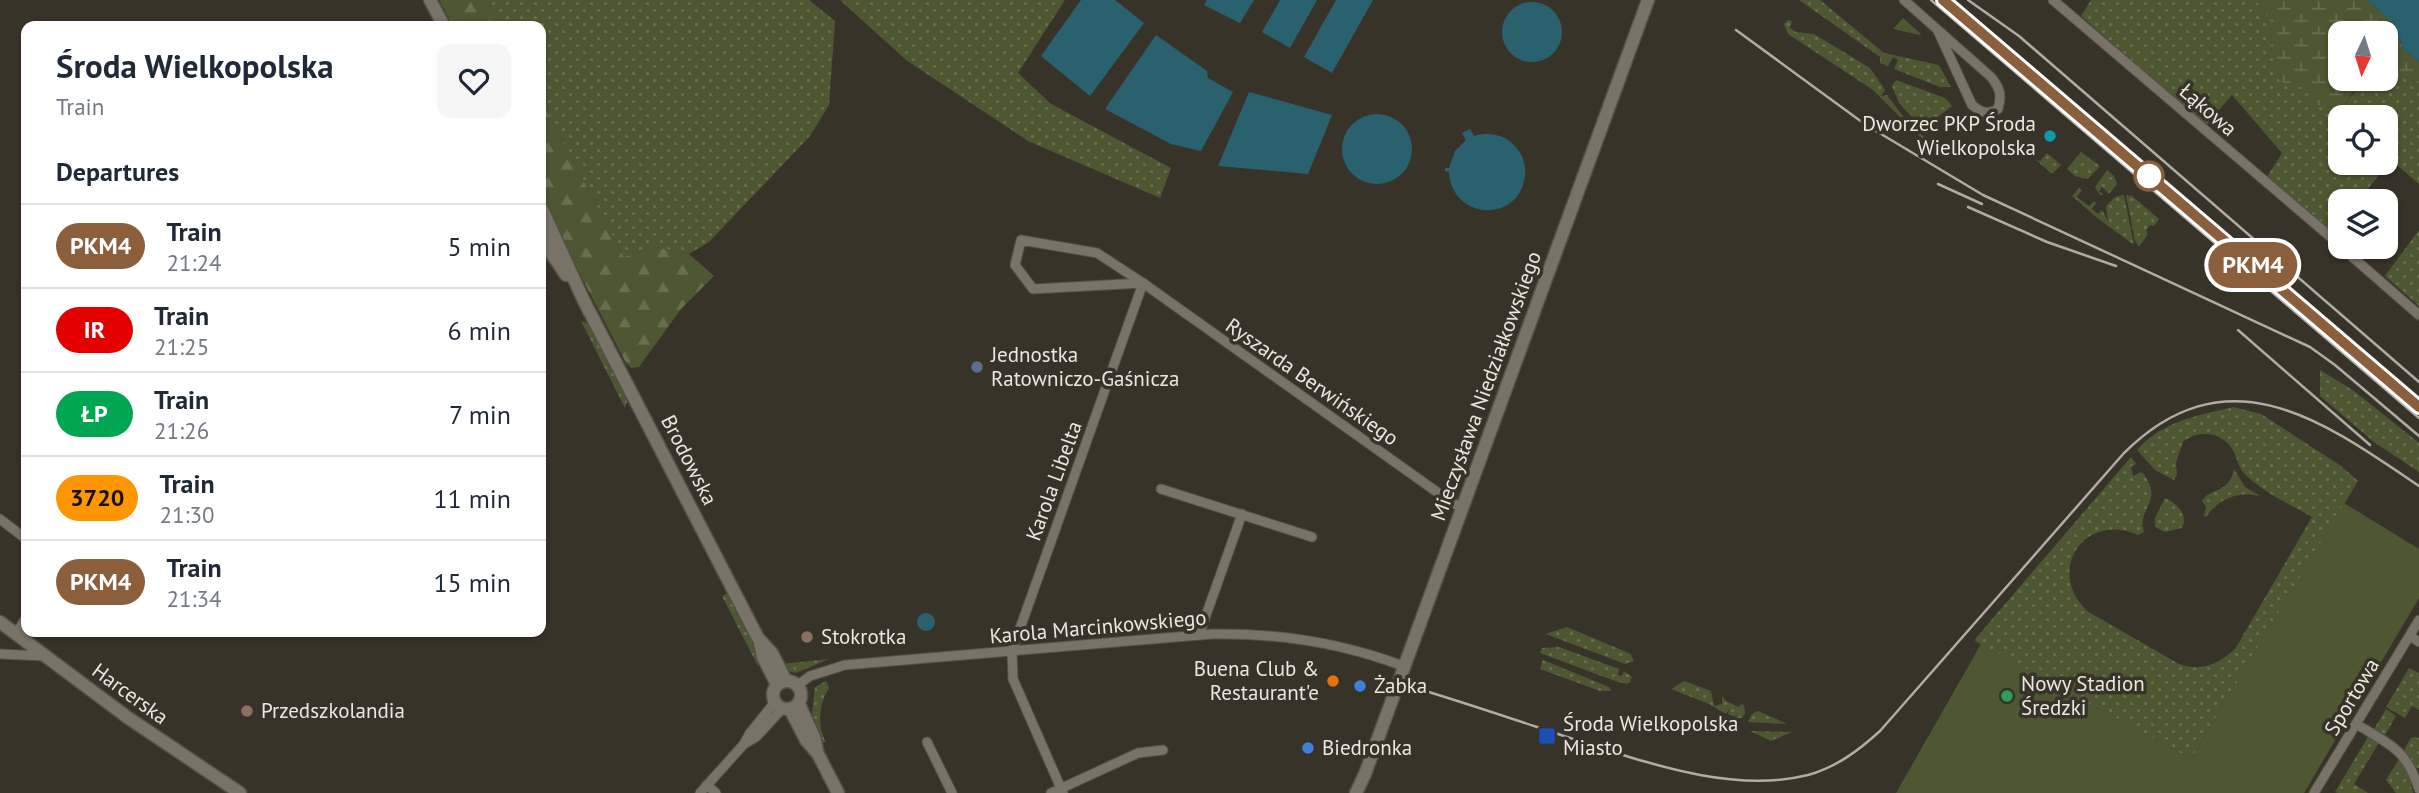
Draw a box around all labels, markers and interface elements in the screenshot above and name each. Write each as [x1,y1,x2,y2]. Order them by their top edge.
north arrow [2328,21,2398,91]
map controls [2328,21,2398,259]
text: Środa Wielkopolska [56,44,334,87]
button: heart [437,44,511,118]
street label: Łąkowa [2174,77,2243,142]
text: Train [56,92,104,121]
button: locate [2328,105,2398,175]
place label: Dworzec PKP Środa Wielkopolska [1862,110,2036,161]
marker: Dworzec PKP Środa Wielkopolska [2042,128,2058,144]
text: Departures [56,155,179,188]
unlabelled marker [2134,161,2164,191]
button: layers [2328,189,2398,259]
text: Train [166,215,222,248]
text: PKM4 [70,230,131,261]
text: 5 min [448,230,511,263]
line badge: PKM4 [2204,242,2302,288]
street label: Mieczysława Niedziałkowskiego [1424,247,1547,524]
text: 21:24 [166,248,222,277]
text: PKM4 [2222,249,2284,280]
text: Train [154,299,209,332]
street label: Ryszarda Berwińskiego [1221,312,1404,451]
text: IR [84,314,105,345]
text: 6 min [448,314,511,347]
text: 21:25 [154,332,209,361]
place label: Jednostka Ratowniczo-Gaśnicza [990,341,1179,392]
marker: Jednostka Ratowniczo-Gaśnicza [969,359,985,375]
text: Train [154,383,209,416]
text: ŁP [81,398,108,429]
text: 7 min [449,398,511,431]
street label: Brodowska [655,410,724,509]
text: 21:26 [154,416,209,445]
street label: Karola Libelta [1019,417,1088,544]
text: Train [159,467,215,500]
text: 3720 [70,482,124,513]
text: 11 min [433,482,511,515]
text: 21:30 [159,500,215,529]
text: Train [166,551,222,584]
text: PKM4 [70,566,131,597]
text: 15 min [433,566,511,599]
text: 21:34 [166,584,222,613]
street label: Karola Marcinkowskiego [988,604,1208,649]
place label: Stokrotka [821,623,906,650]
marker: Stokrotka [799,629,815,645]
street label: Sportowa [2318,653,2385,740]
place label: Buena Club & Restaurant'e [1194,655,1319,706]
street label: Harcerska [87,657,174,730]
place label: Nowy Stadion Średzki [2021,670,2145,721]
place label: Żabka [1374,672,1427,699]
marker: Buena Club & Restaurant'e [1325,673,1341,689]
marker: Żabka [1352,678,1368,694]
marker: Nowy Stadion Średzki [1999,688,2015,704]
place label: Przedszkolandia [261,697,405,724]
marker: Przedszkolandia [239,703,255,719]
place label: Środa Wielkopolska Miasto [1563,710,1738,761]
marker: Środa Wielkopolska Miasto [1537,726,1557,746]
place label: Biedronka [1322,734,1412,761]
marker: Biedronka [1300,740,1316,756]

